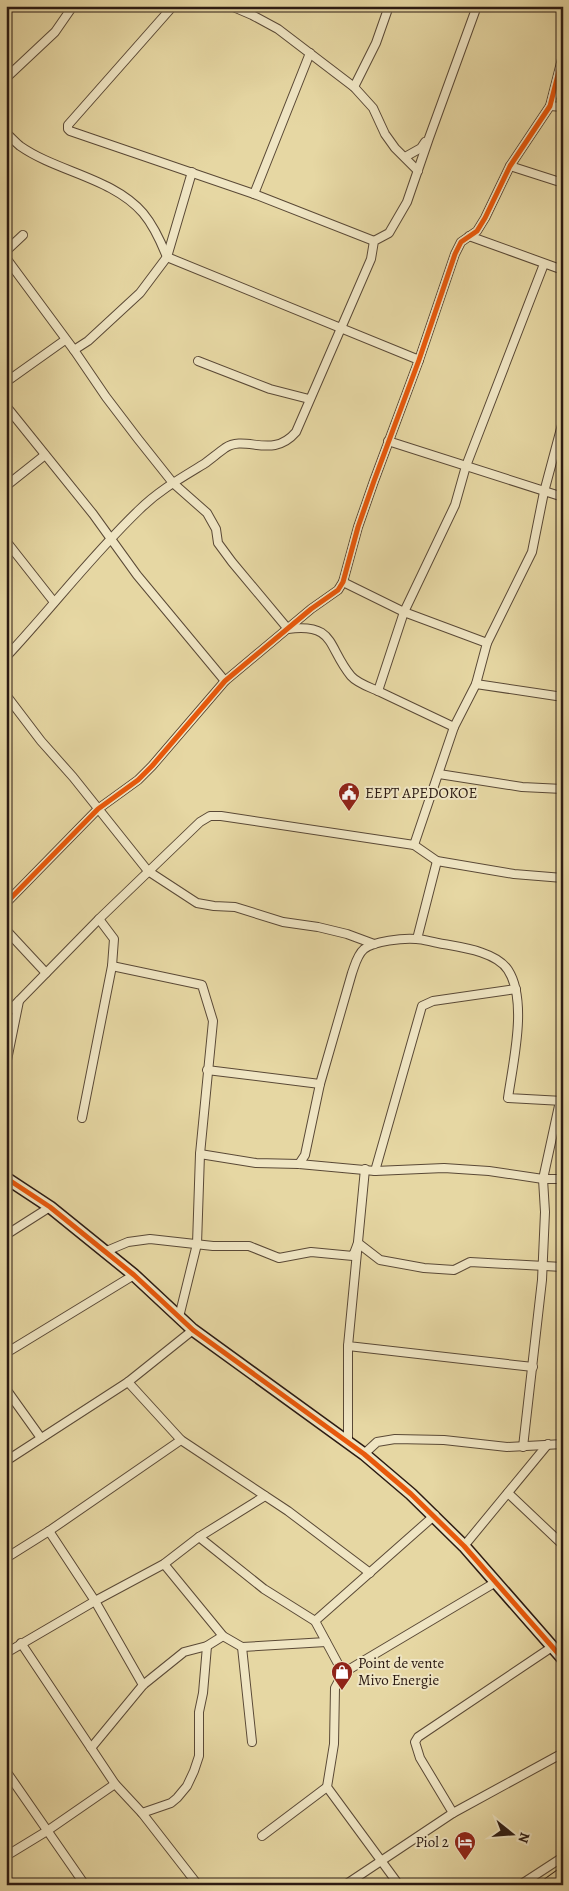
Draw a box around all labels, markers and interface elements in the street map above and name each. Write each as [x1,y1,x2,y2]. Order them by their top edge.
public building icon: EEPT APEDOKOE [337,781,361,812]
place label: EEPT APEDOKOE [365,783,477,803]
place label: Point de vente Mivo Energie [358,1653,445,1690]
shop icon: Point de vente Mivo Energie [330,1660,354,1691]
north arrow [486,1808,536,1858]
hotel icon: Piol 2 [453,1830,477,1861]
text: N [513,1830,535,1845]
place label: Piol 2 [415,1832,449,1852]

